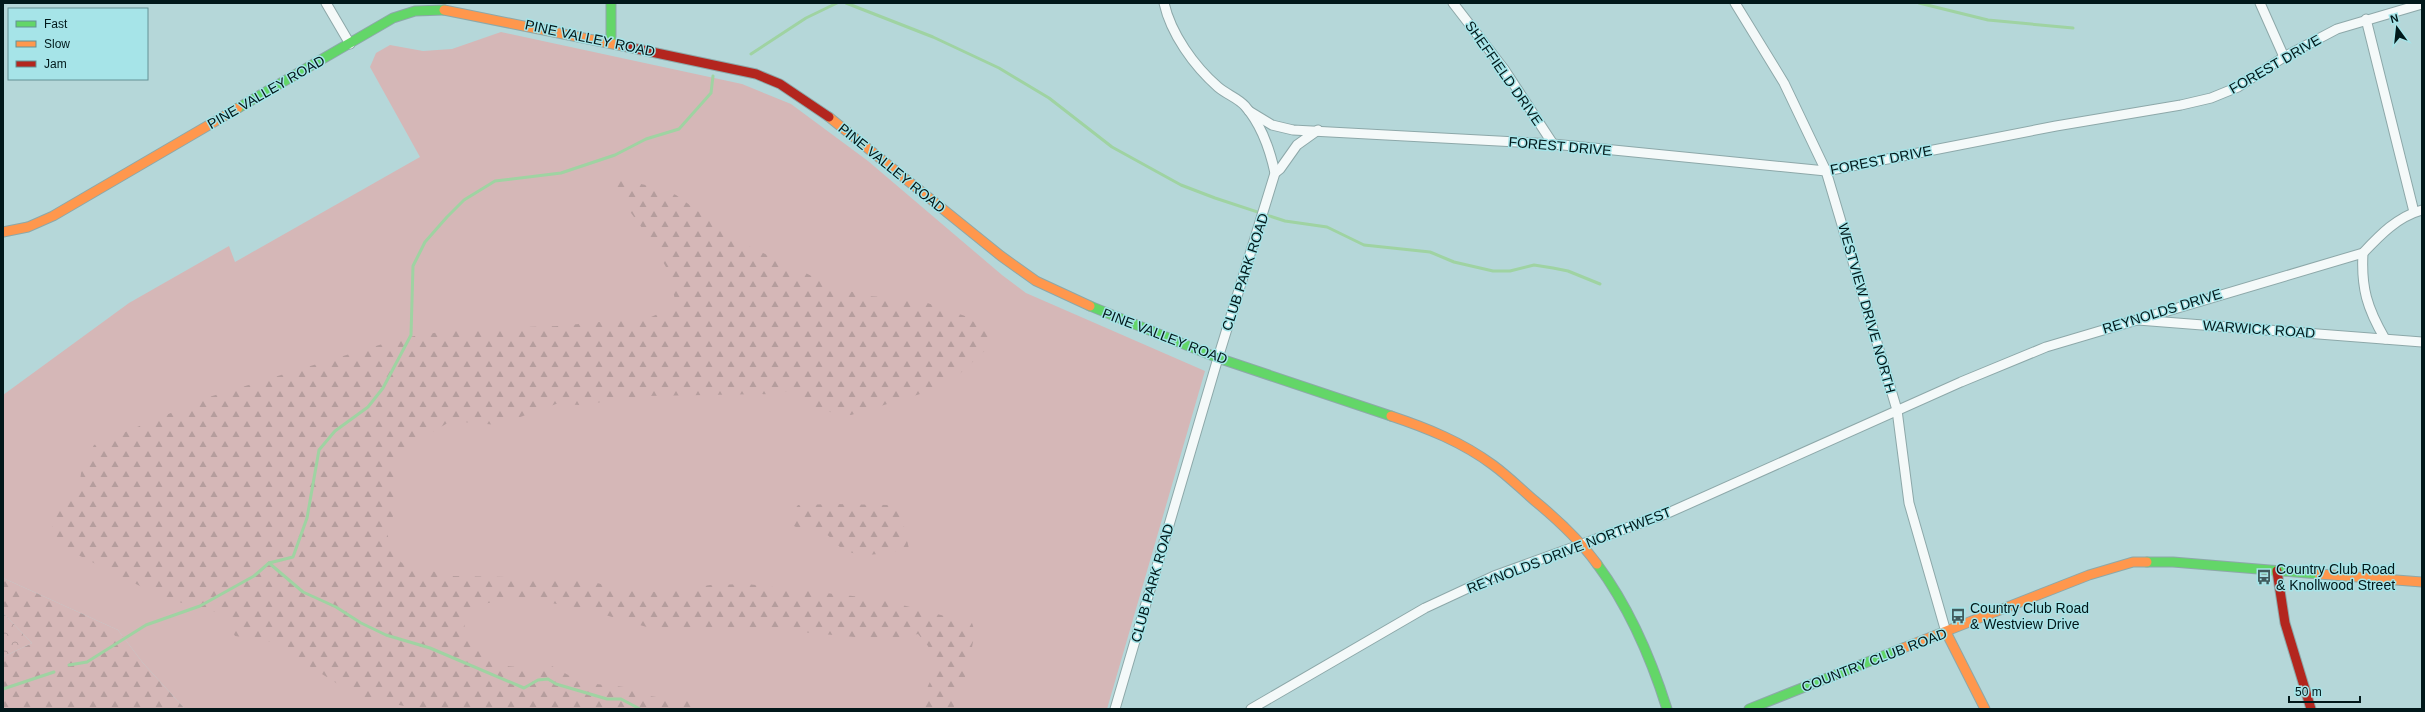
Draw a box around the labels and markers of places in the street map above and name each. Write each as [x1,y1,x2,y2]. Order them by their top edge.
place label: Country Club Road & Knollwood Street [2276,561,2395,593]
bus stop icon: Country Club Road & Knollwood Street [2255,568,2273,586]
place label: Country Club Road & Westview Drive [1970,600,2089,632]
bus stop icon: Country Club Road & Westview Drive [1949,607,1967,625]

